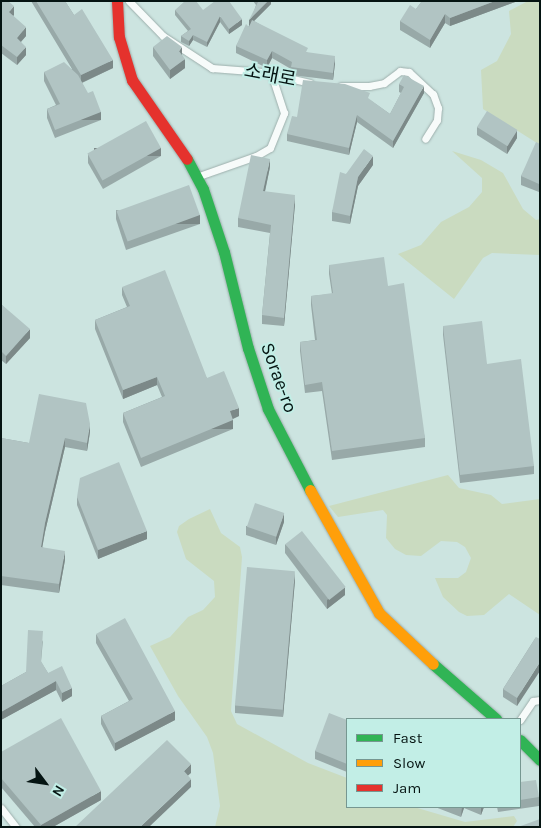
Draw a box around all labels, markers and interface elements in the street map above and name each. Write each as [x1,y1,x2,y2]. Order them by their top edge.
street label: 소래로 [242,60,298,92]
street label: Sorae-ro [255,340,301,416]
legend [346,718,521,808]
text: Fast [393,729,422,747]
text: Slow [393,754,425,772]
north arrow [20,758,70,808]
text: Jam [393,779,421,797]
text: N [48,782,68,800]

